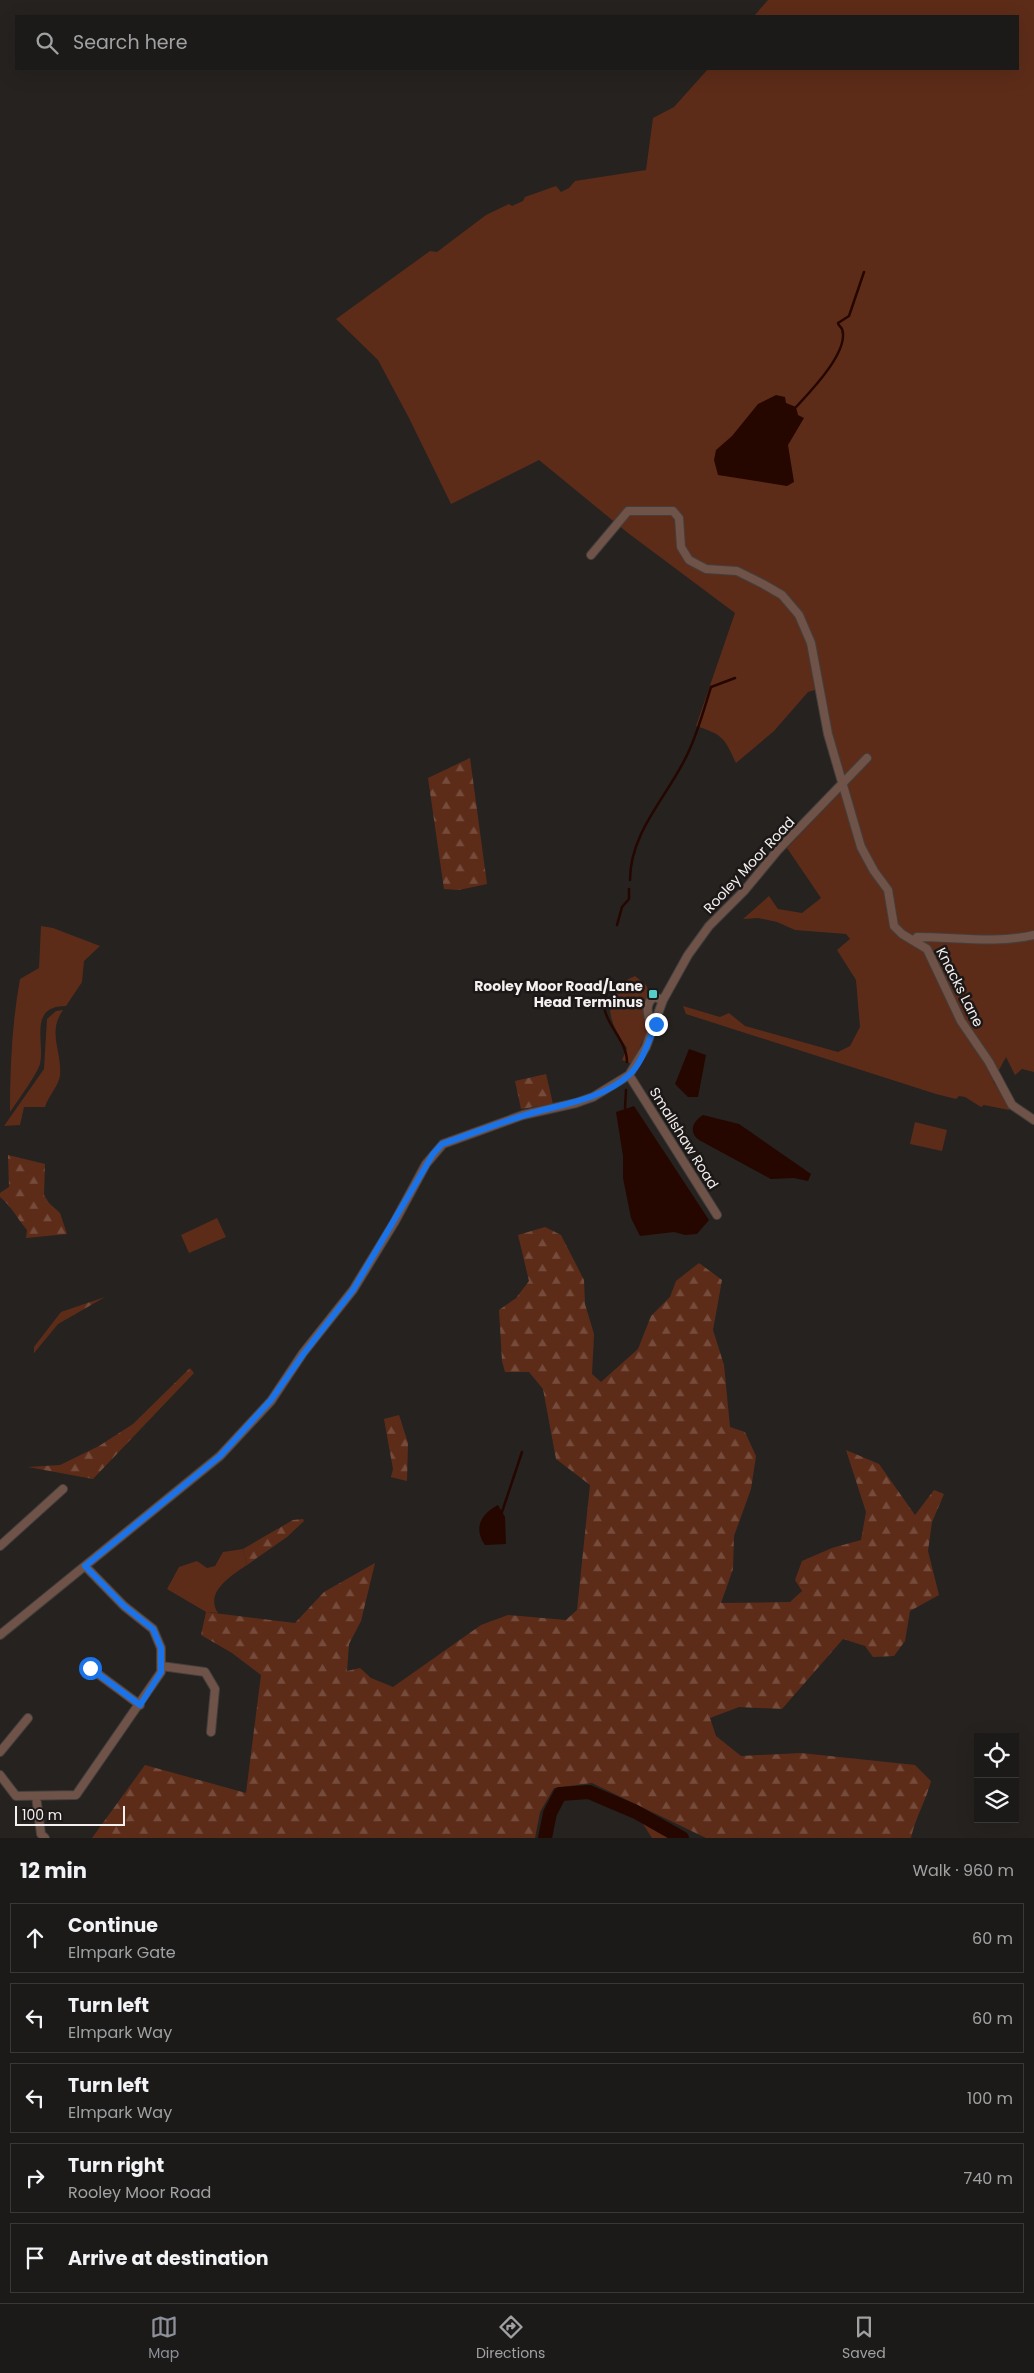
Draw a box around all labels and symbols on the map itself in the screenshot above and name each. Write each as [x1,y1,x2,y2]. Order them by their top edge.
street label: Rooley Moor Road [699,812,799,918]
street label: Knacks Lane [931,944,989,1030]
place label: Rooley Moor Road/Lane Head Terminus [474,976,643,1012]
marker: Rooley Moor Road/Lane Head Terminus [647,988,659,1000]
route end [645,1013,668,1036]
street label: Smallshaw Road [645,1083,723,1193]
route start [79,1657,102,1680]
scale bar [15,1803,125,1826]

